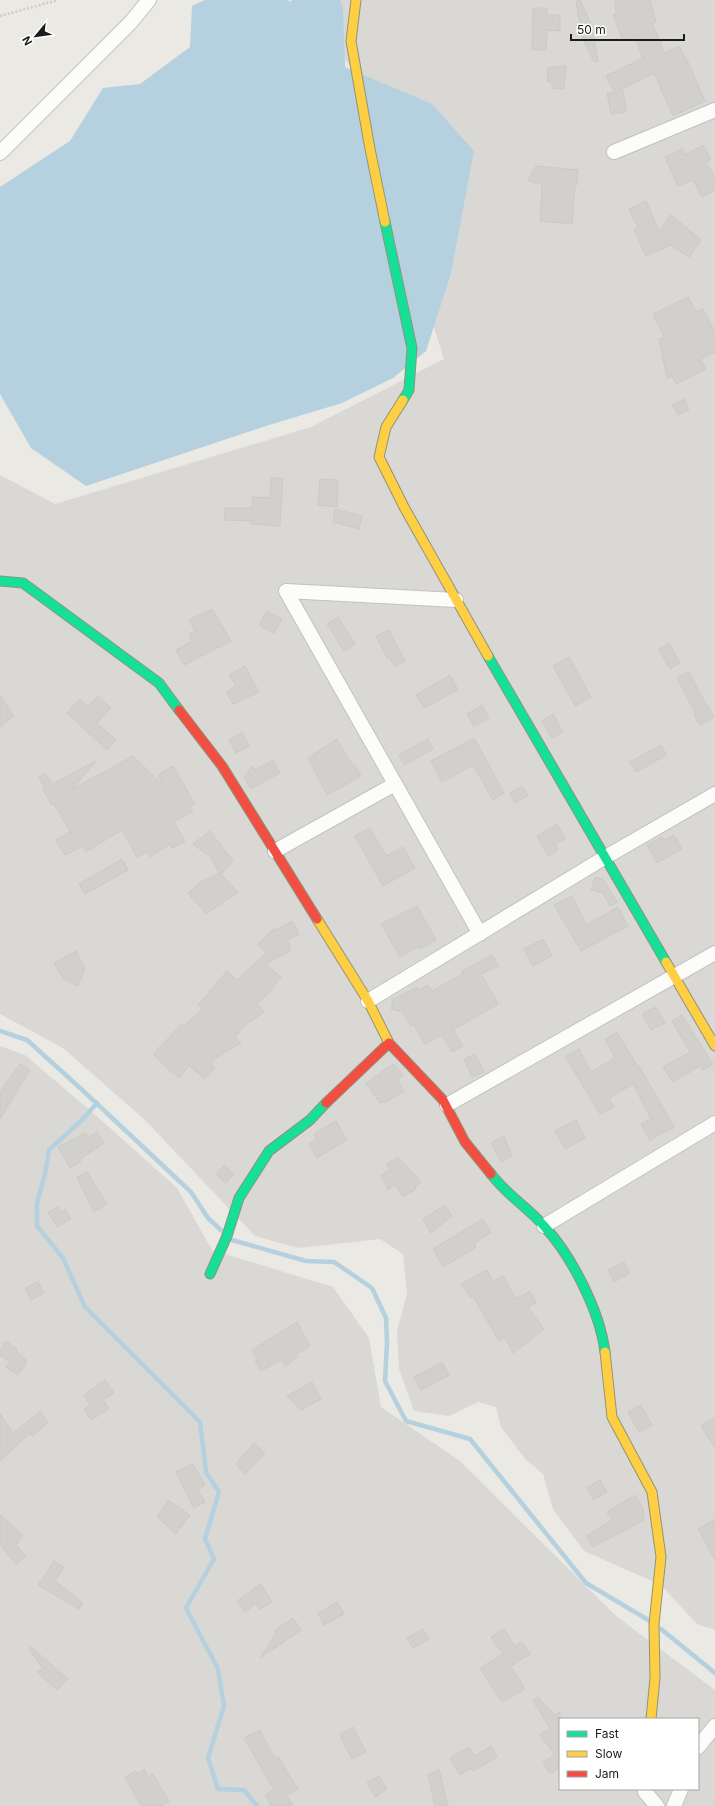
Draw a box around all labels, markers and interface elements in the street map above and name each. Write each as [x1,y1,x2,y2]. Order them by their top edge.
north arrow [16,16,56,56]
scale bar [571,16,684,42]
text: 50 m [577,22,606,37]
text: N [19,34,35,48]
legend [559,1718,699,1790]
text: Fast [595,1726,619,1741]
text: Slow [595,1746,623,1761]
text: Jam [595,1766,619,1781]

